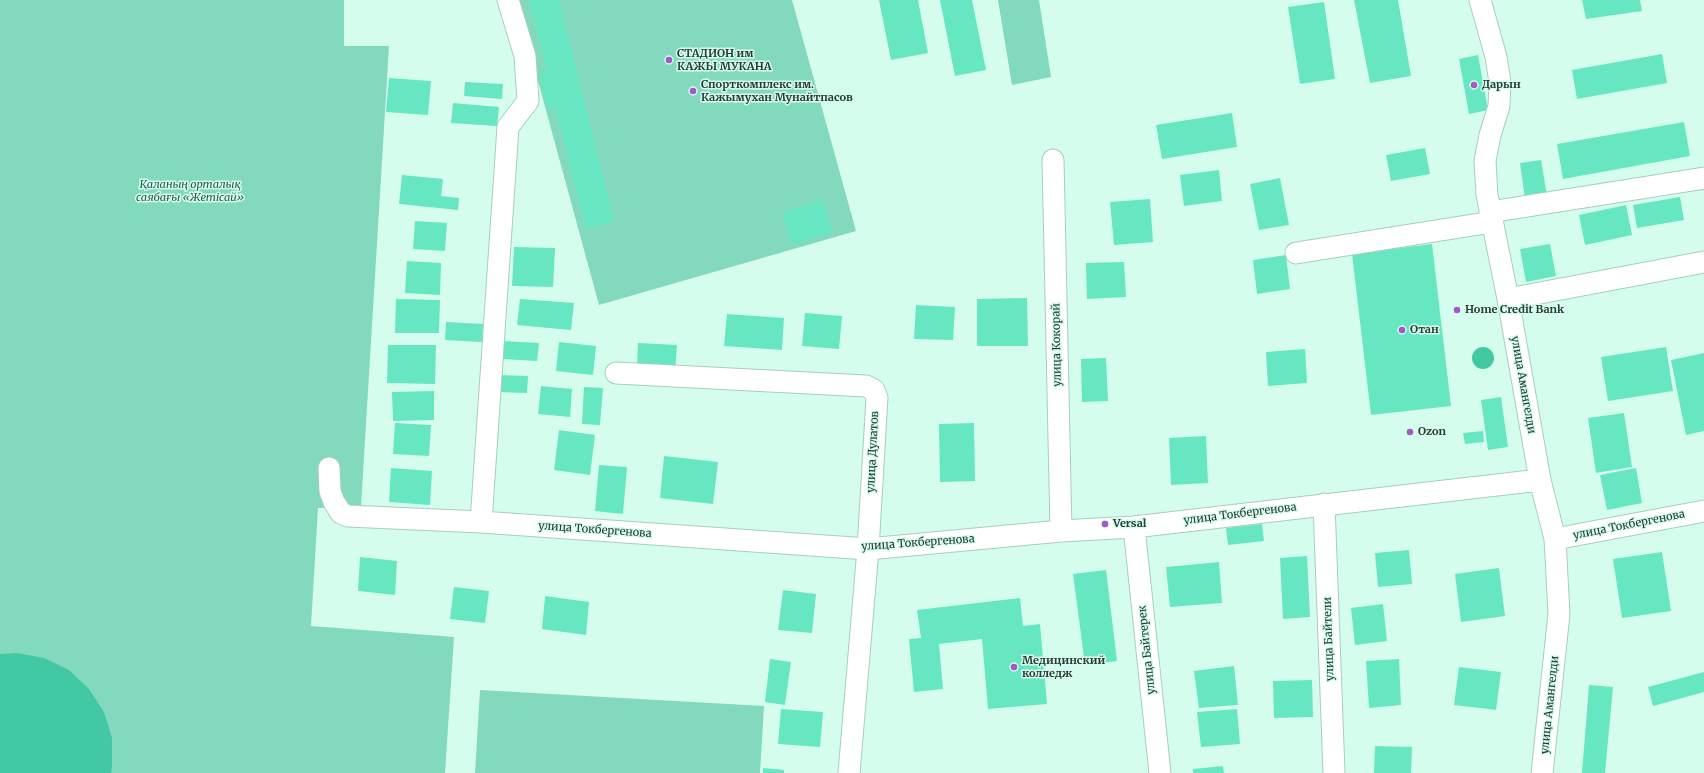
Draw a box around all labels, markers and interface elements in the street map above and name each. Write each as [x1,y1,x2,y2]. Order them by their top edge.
place label: СТАДИОН им КАЖЫ МУКАНА [677,47,772,73]
marker: СТАДИОН им КАЖЫ МУКАНА [664,55,674,65]
place label: Спорткомплекс им. Кажымухан Мунайтпасов [701,78,853,104]
place label: Дарын [1482,78,1521,92]
marker: Дарын [1469,80,1479,90]
marker: Спорткомплекс им. Кажымухан Мунайтпасов [688,86,698,96]
park label: Қаланың орталық саябағы «Жетісай» [136,178,244,204]
street label: улица Кокорай [1050,303,1064,387]
place label: Home Credit Bank [1465,303,1564,317]
marker: Home Credit Bank [1452,305,1462,315]
place label: Отан [1410,323,1439,337]
marker: Отан [1397,325,1407,335]
street label: улица Амангелди [1508,335,1538,435]
street label: улица Дулатов [864,411,882,493]
place label: Ozon [1418,425,1446,439]
marker: Ozon [1405,427,1415,437]
street label: улица Токбергенова [1183,501,1297,527]
street label: улица Токбергенова [1572,508,1686,542]
place label: Versal [1113,517,1146,531]
street label: улица Токбергенова [538,519,652,541]
marker: Versal [1100,519,1110,529]
street label: улица Токбергенова [861,532,975,554]
street label: улица Байтели [1321,597,1337,681]
street label: улица Байтерек [1136,605,1158,695]
place label: Медицинский колледж [1022,654,1105,680]
street label: улица Амангелди [1538,655,1562,755]
marker: Медицинский колледж [1009,662,1019,672]

